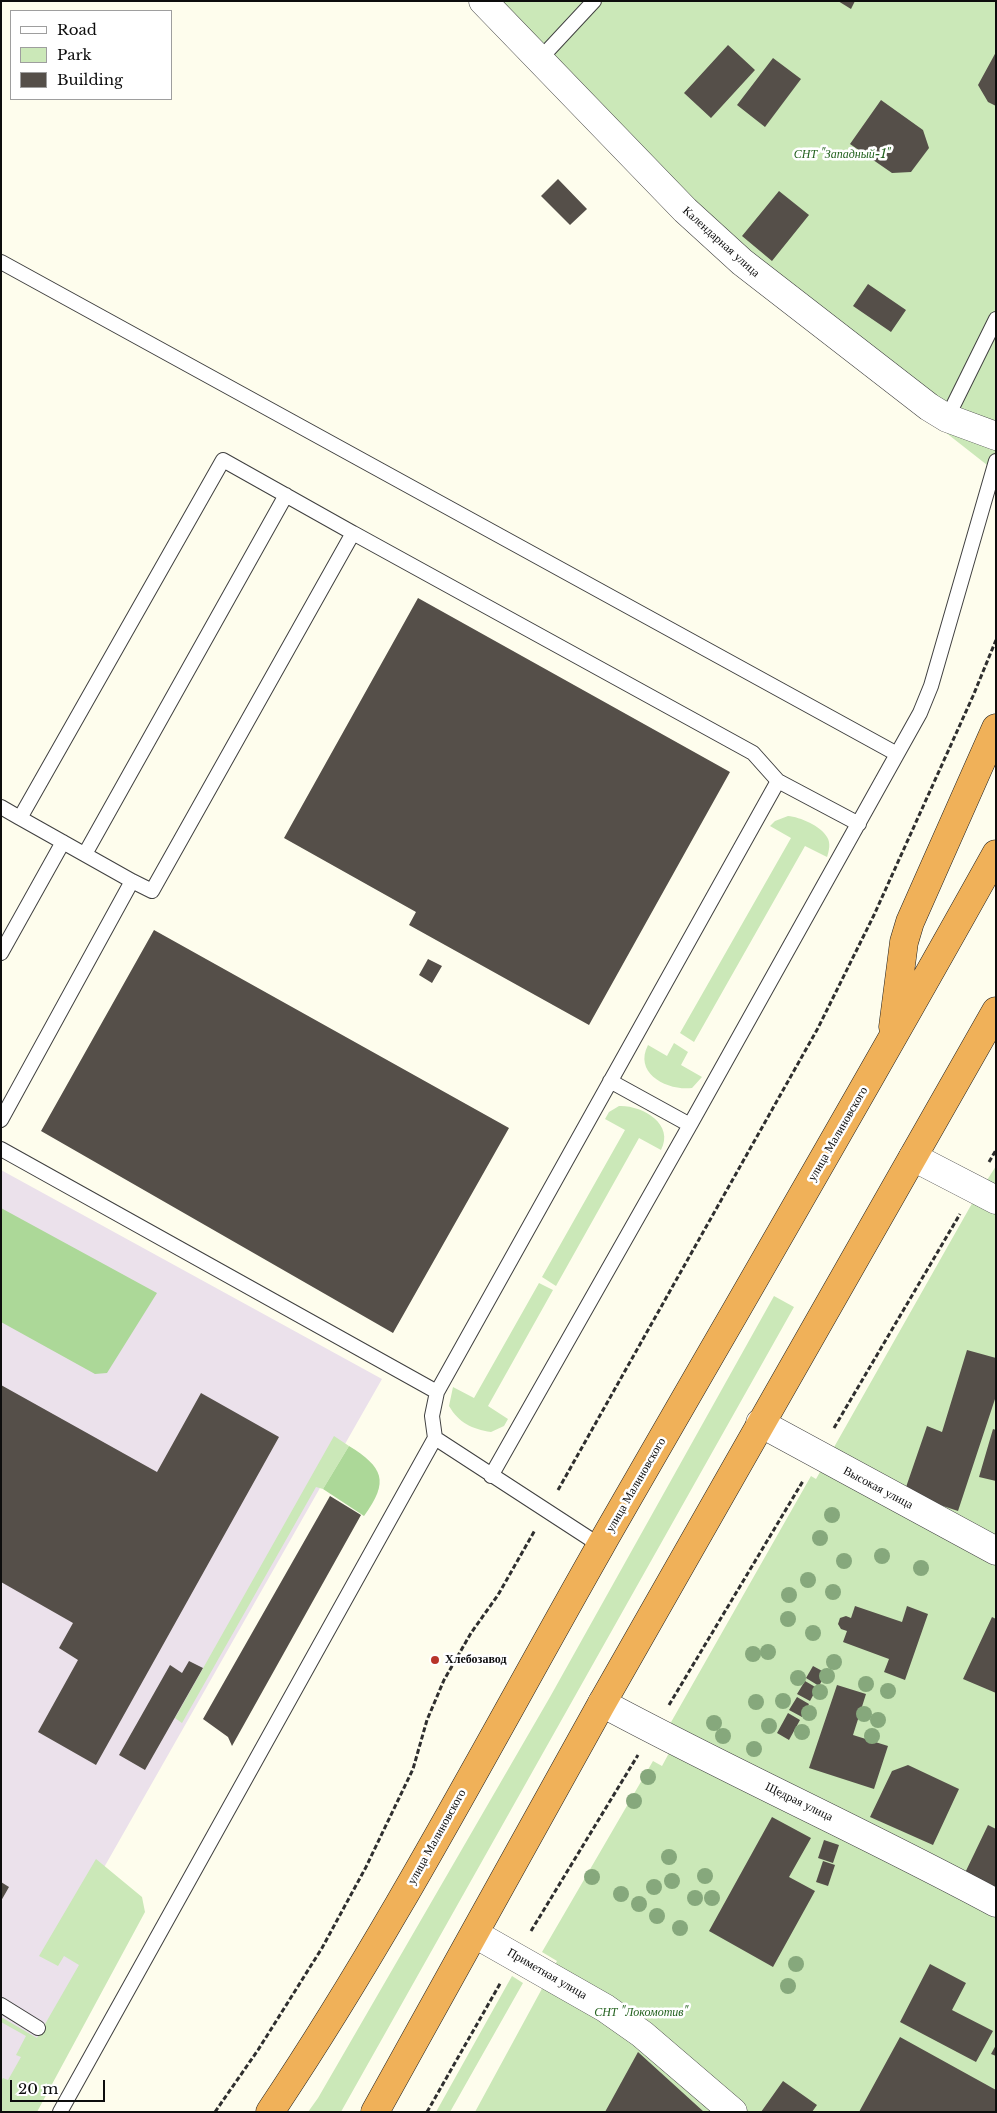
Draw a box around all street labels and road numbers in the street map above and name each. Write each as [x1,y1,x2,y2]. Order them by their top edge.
street label: Календарная улица [679,204,763,280]
street label: улица Малиновского [805,1084,871,1184]
street label: улица Малиновского [603,1435,669,1535]
street label: Высокая улица [841,1464,915,1512]
street label: Щедрая улица [763,1779,835,1825]
street label: улица Малиновского [405,1787,469,1887]
street label: Приметная улица [505,1945,589,2003]

